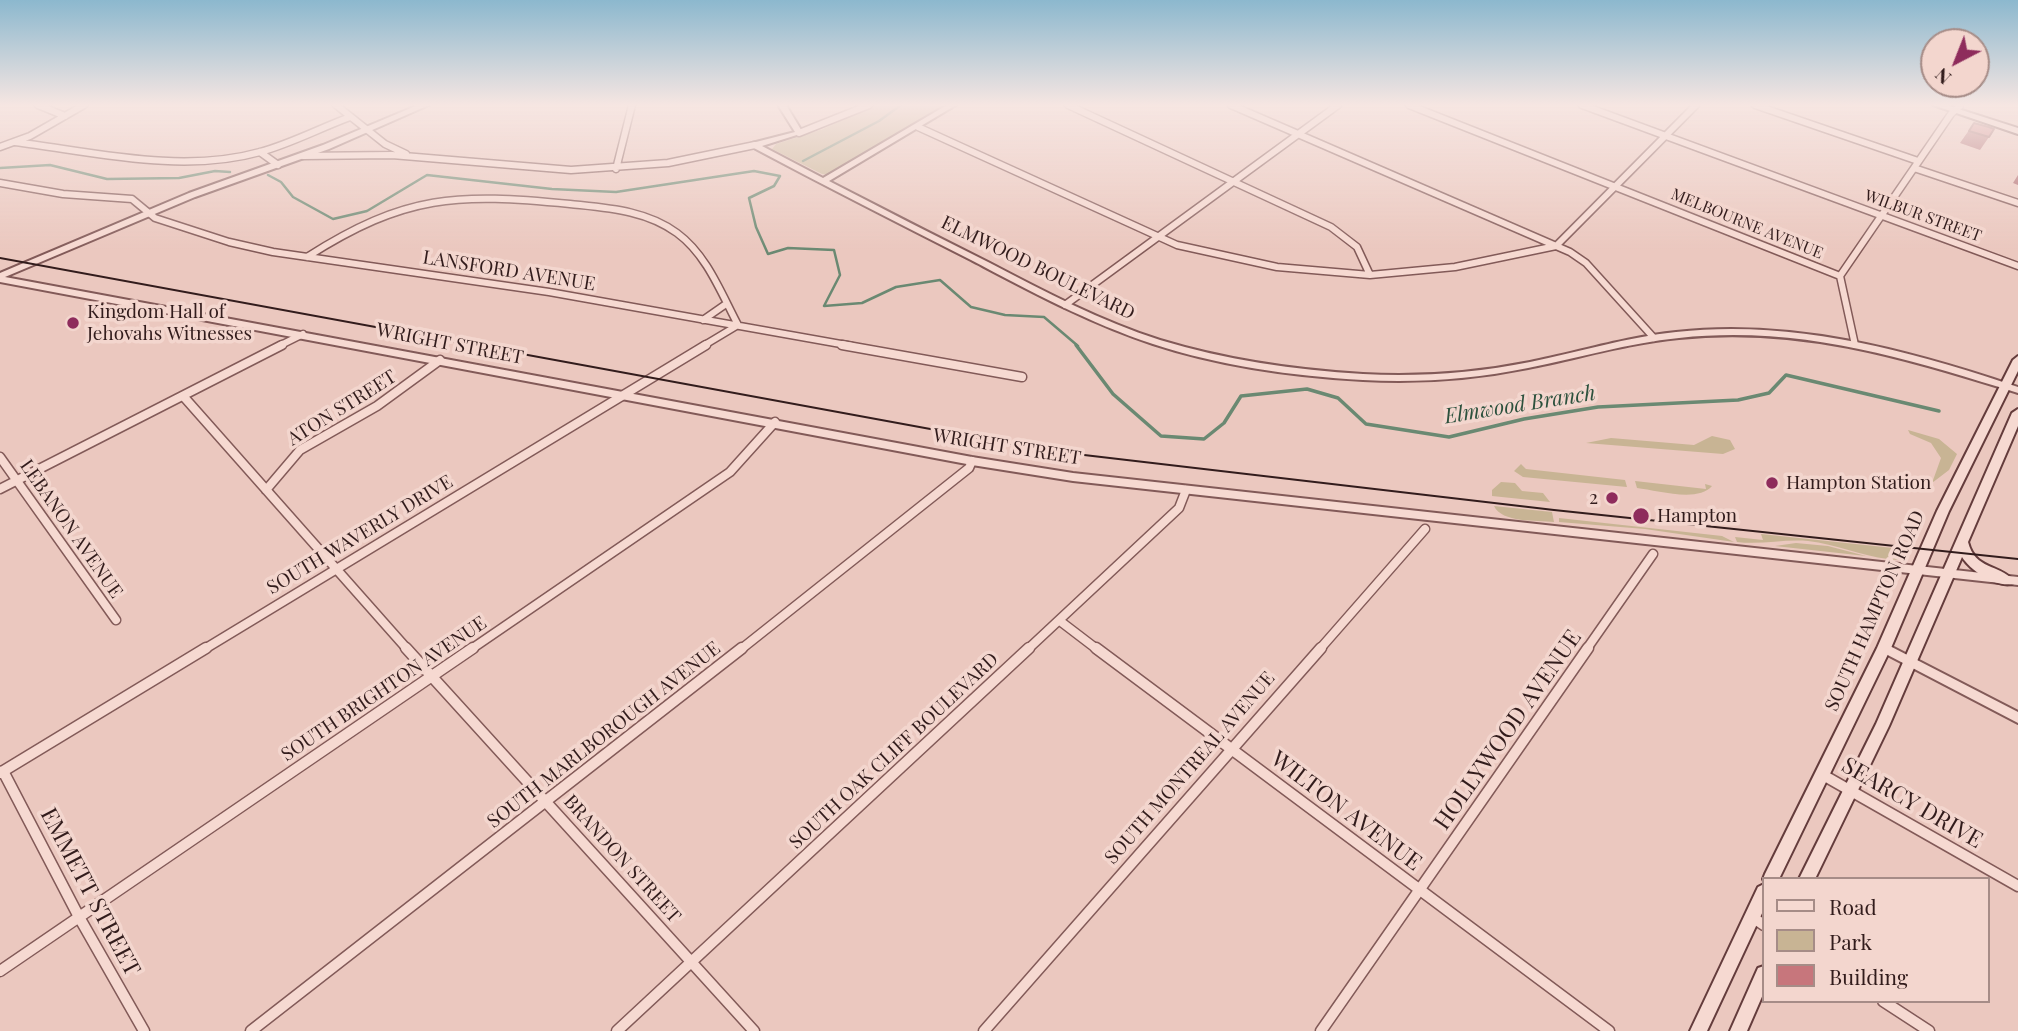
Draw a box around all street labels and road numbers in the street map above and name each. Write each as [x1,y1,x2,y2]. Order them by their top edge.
street label: MELBOURNE AVENUE [1668,185,1826,263]
street label: WILBUR STREET [1862,186,1984,246]
street label: ELMWOOD BOULEVARD [937,211,1139,325]
street label: LANSFORD AVENUE [421,246,597,296]
street label: WRIGHT STREET [375,319,525,369]
street label: ATON STREET [283,365,401,451]
street label: WRIGHT STREET [931,424,1083,470]
street label: LEBANON AVENUE [15,455,127,603]
street label: SOUTH WAVERLY DRIVE [263,470,457,600]
street label: SOUTH HAMPTON ROAD [1820,507,1930,715]
street label: SOUTH BRIGHTON AVENUE [277,612,491,766]
street label: HOLLYWOOD AVENUE [1429,625,1587,835]
street label: SOUTH MARLBOROUGH AVENUE [483,637,725,833]
street label: SOUTH OAK CLIFF BOULEVARD [785,648,1003,854]
street label: SOUTH MONTREAL AVENUE [1100,667,1280,869]
street label: WILTON AVENUE [1265,745,1427,877]
street label: SEARCY DRIVE [1837,752,1987,854]
street label: BRANDON STREET [559,790,685,928]
street label: EMMETT STREET [34,803,146,981]

